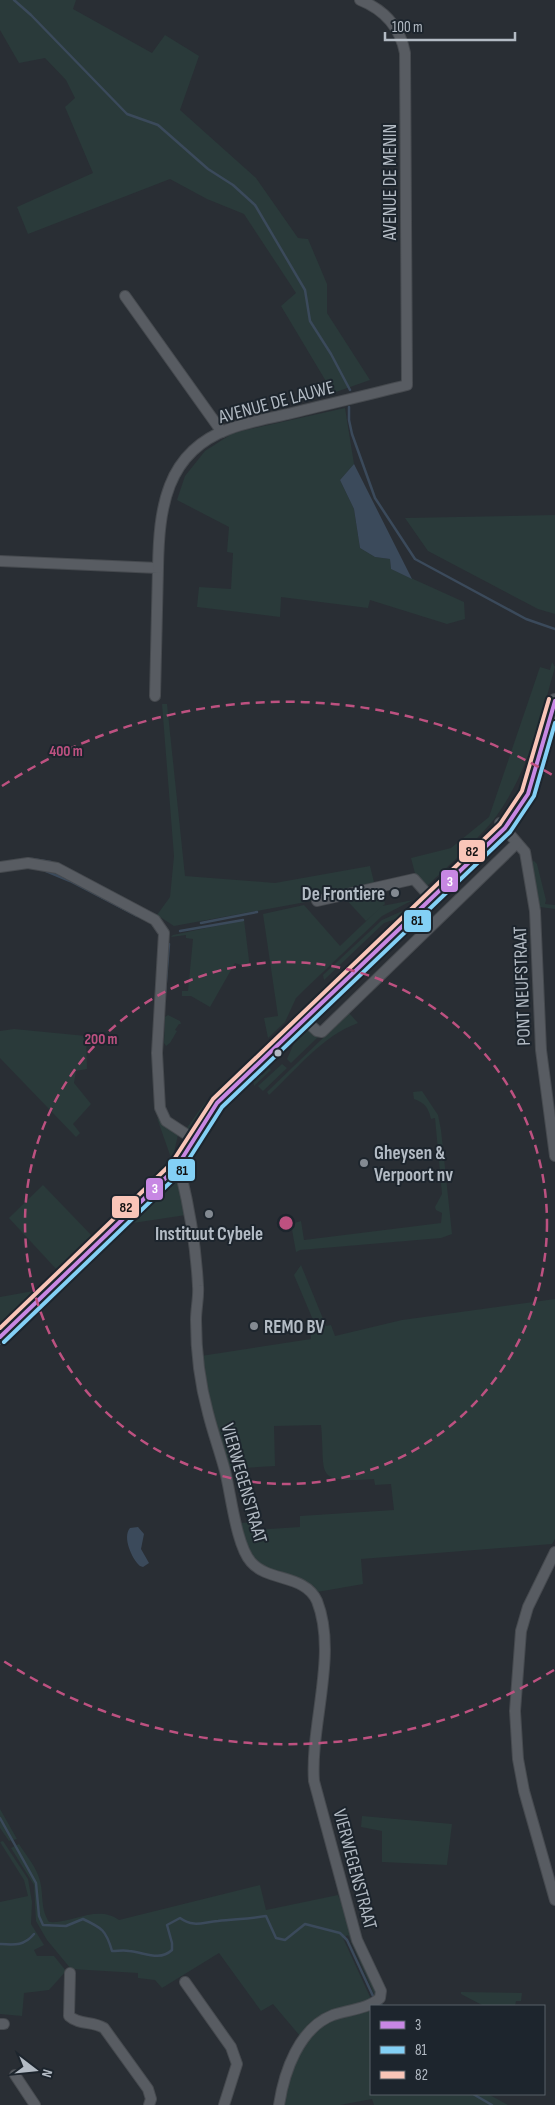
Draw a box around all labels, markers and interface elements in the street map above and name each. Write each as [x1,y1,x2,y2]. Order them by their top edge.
scale bar [385,10,515,42]
text: 100 m [392,18,423,37]
street label: AVENUE DE MENIN [379,124,402,241]
street label: AVENUE DE LAUWE [215,376,337,429]
text: 400 m [49,742,83,761]
line badge: 82 [458,839,486,863]
text: 82 [466,843,478,860]
line badge: 3 [440,869,459,893]
text: 3 [447,873,453,890]
place label: De Frontiere [302,883,385,906]
marker: De Frontiere [389,887,401,899]
line badge: 81 [403,909,432,933]
text: 81 [411,912,424,929]
street label: PONT NEUFSTRAAT [509,925,536,1046]
text: 200 m [84,1030,118,1049]
unlabelled marker [273,1048,283,1058]
place label: Gheysen & Verpoort nv [374,1142,453,1187]
marker: Gheysen & Verpoort nv [358,1157,370,1169]
line badge: 81 [167,1158,196,1182]
text: 81 [176,1162,189,1179]
line badge: 3 [145,1177,164,1201]
text: 3 [152,1180,158,1197]
line badge: 82 [111,1195,140,1219]
text: 82 [120,1199,132,1216]
marker: Instituut Cybele [203,1208,215,1220]
centre of rings [277,1214,295,1232]
place label: Instituut Cybele [155,1223,263,1246]
place label: REMO BV [264,1316,325,1339]
marker: REMO BV [248,1320,260,1332]
street label: VIERWEGENSTRAAT [215,1421,272,1546]
street label: VIERWEGENSTRAAT [327,1807,382,1932]
legend [370,2005,545,2095]
text: 3 [415,2016,421,2035]
text: 81 [415,2041,428,2060]
north arrow [10,2045,60,2095]
text: 82 [415,2066,428,2085]
text: N [38,2068,56,2079]

